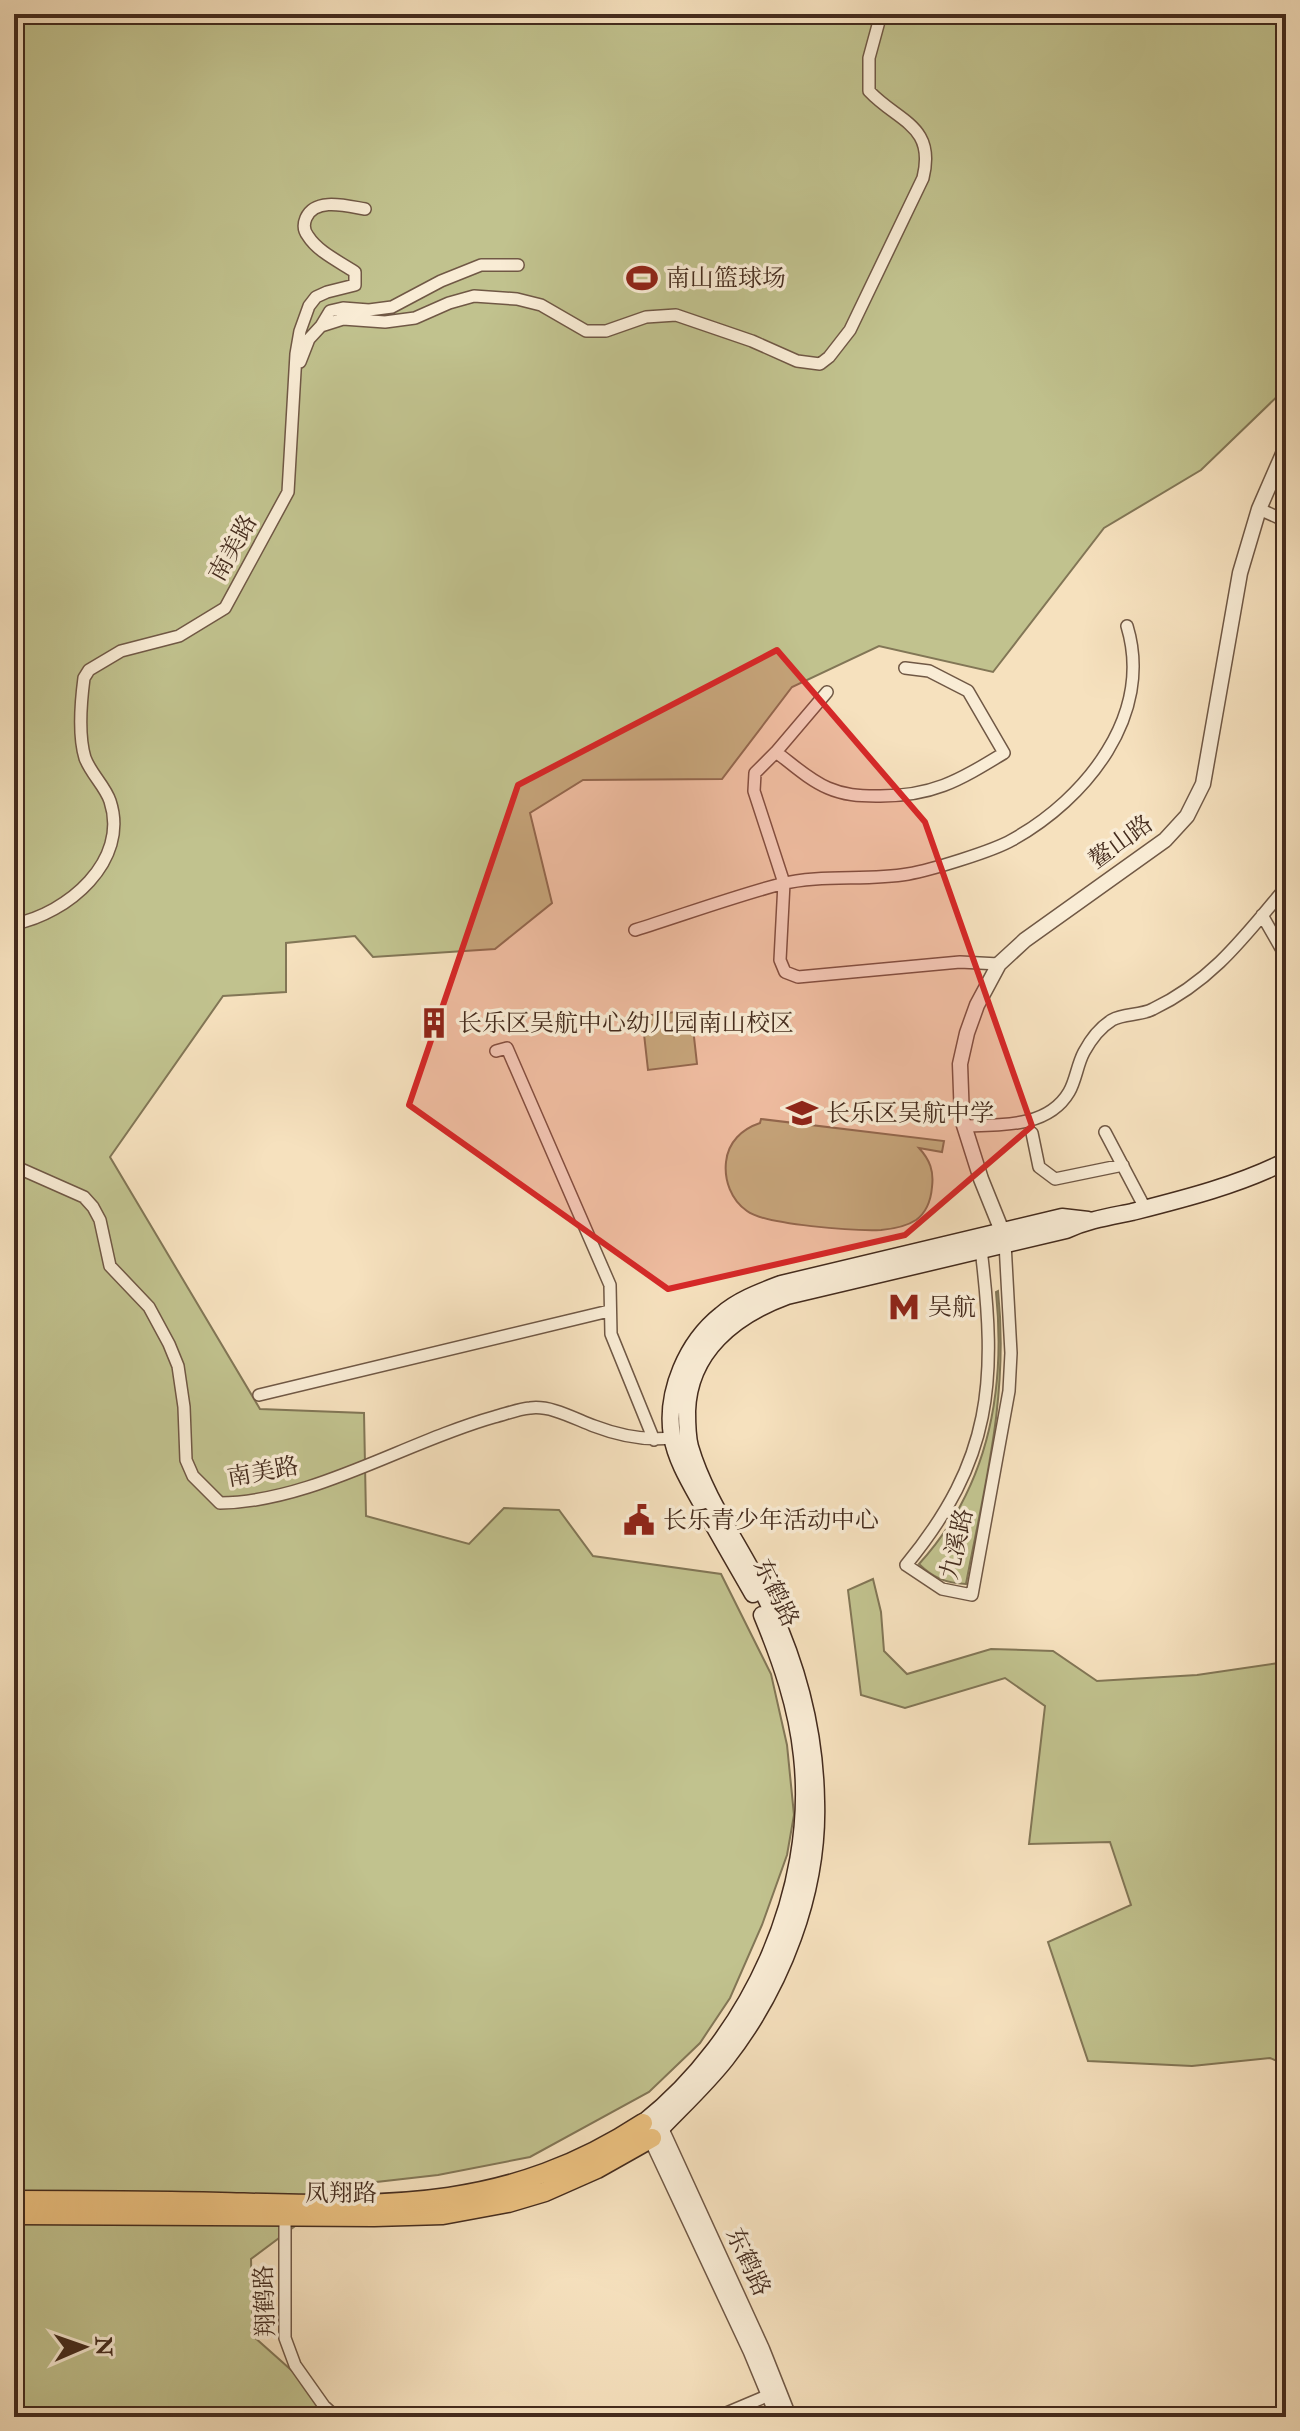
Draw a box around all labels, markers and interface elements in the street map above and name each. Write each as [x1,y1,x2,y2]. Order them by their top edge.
sports icon: 南山篮球场 [625,261,659,295]
place label: 南山篮球场 [666,263,786,294]
street label: 南美路 [202,509,264,587]
street label: 鳌山路 [1083,808,1159,876]
building icon: 长乐区吴航中心幼儿园南山校区 [417,1006,451,1040]
place label: 长乐区吴航中心幼儿园南山校区 [458,1008,794,1039]
school or university icon: 长乐区吴航中学 [785,1096,819,1130]
place label: 长乐区吴航中学 [826,1098,994,1129]
metro station icon: 吴航 [887,1290,921,1324]
place label: 吴航 [928,1292,976,1323]
street label: 南美路 [225,1450,301,1494]
public building icon: 长乐青少年活动中心 [622,1503,656,1537]
place label: 长乐青少年活动中心 [663,1505,879,1536]
street label: 九溪路 [934,1505,980,1583]
street label: 东鹤路 [746,1554,806,1632]
street label: 凤翔路 [305,2178,377,2209]
street label: 东鹤路 [719,2223,777,2301]
street label: 翔鹤路 [248,2264,282,2338]
north arrow [44,2307,124,2387]
text: N [89,2335,117,2357]

